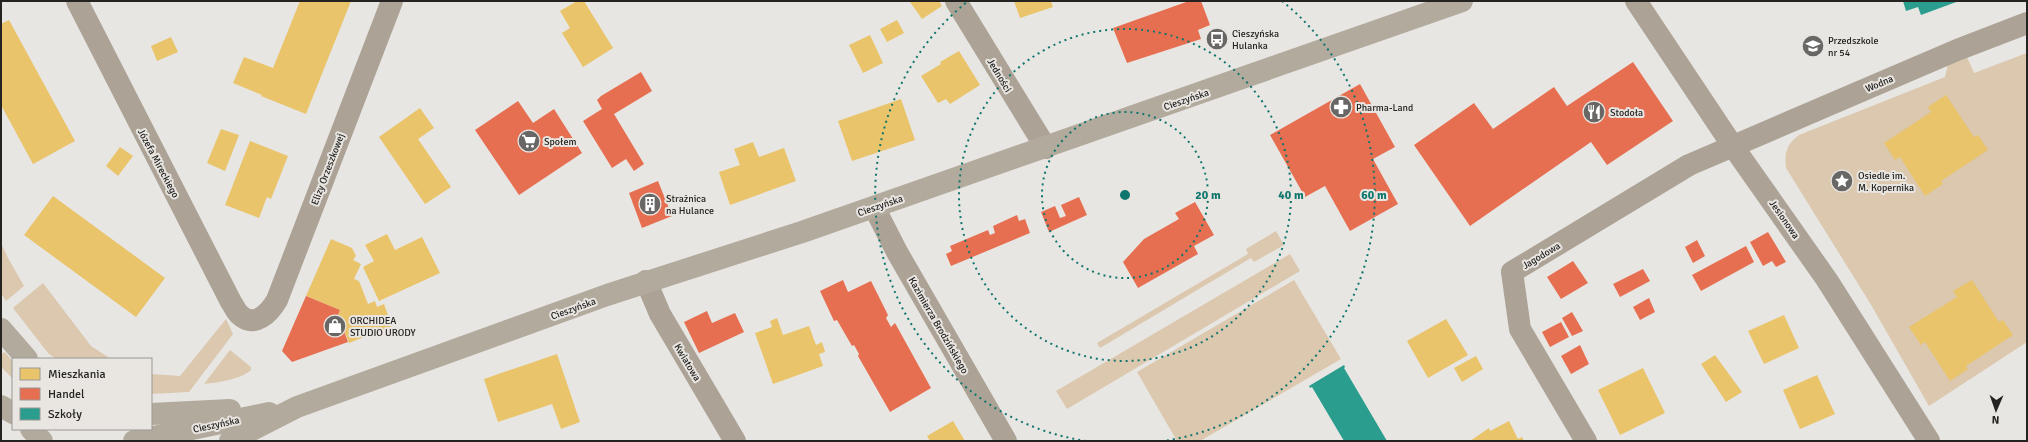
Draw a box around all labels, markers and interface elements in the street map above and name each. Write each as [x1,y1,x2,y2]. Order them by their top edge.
bus stop icon: Cieszyńska Hulanka [1204,26,1230,52]
place label: Cieszyńska Hulanka [1232,28,1279,52]
school or university icon: Przedszkole nr 54 [1800,33,1826,59]
place label: Przedszkole nr 54 [1828,35,1879,59]
street label: Jedności [984,56,1014,95]
street label: Wodna [1864,73,1895,95]
street label: Cieszyńska [1162,87,1211,113]
pharmacy icon: Pharma-Land [1328,94,1354,120]
restaurant icon: Stodoła [1581,99,1607,125]
place label: Pharma-Land [1356,102,1413,114]
place label: Stodoła [1610,107,1643,119]
street label: Józefa Mireckiego [135,127,181,200]
supermarket icon: Społem [516,128,542,154]
street label: Elizy Orzeszkowej [309,132,347,207]
place label: Społem [544,136,576,148]
place icon: Osiedle im. M. Kopernika [1829,168,1855,194]
place label: Osiedle im. M. Kopernika [1858,170,1914,194]
centre of rings [1118,188,1132,202]
text: 20 m [1195,188,1221,203]
text: 40 m [1278,188,1304,203]
text: 60 m [1361,188,1387,203]
building icon: Strażnica na Hulance [637,191,663,217]
place label: Strażnica na Hulance [666,193,714,217]
street label: Cieszyńska [856,193,905,219]
street label: Jesionowa [1766,198,1802,241]
street label: Jagodowa [1520,240,1563,272]
street label: Kazimierza Brodzińskiego [906,275,971,376]
street label: Cieszyńska [549,295,598,323]
shop icon: ORCHIDEA STUDIO URODY [322,313,348,339]
place label: ORCHIDEA STUDIO URODY [350,315,416,339]
street label: Kwiatowa [671,342,703,383]
legend [12,358,152,430]
text: Mieszkania [48,367,106,382]
text: Handel [48,387,85,402]
north arrow [1976,390,2016,430]
text: Szkoły [48,407,82,422]
text: N [1992,413,2000,426]
street label: Cieszyńska [192,414,241,436]

